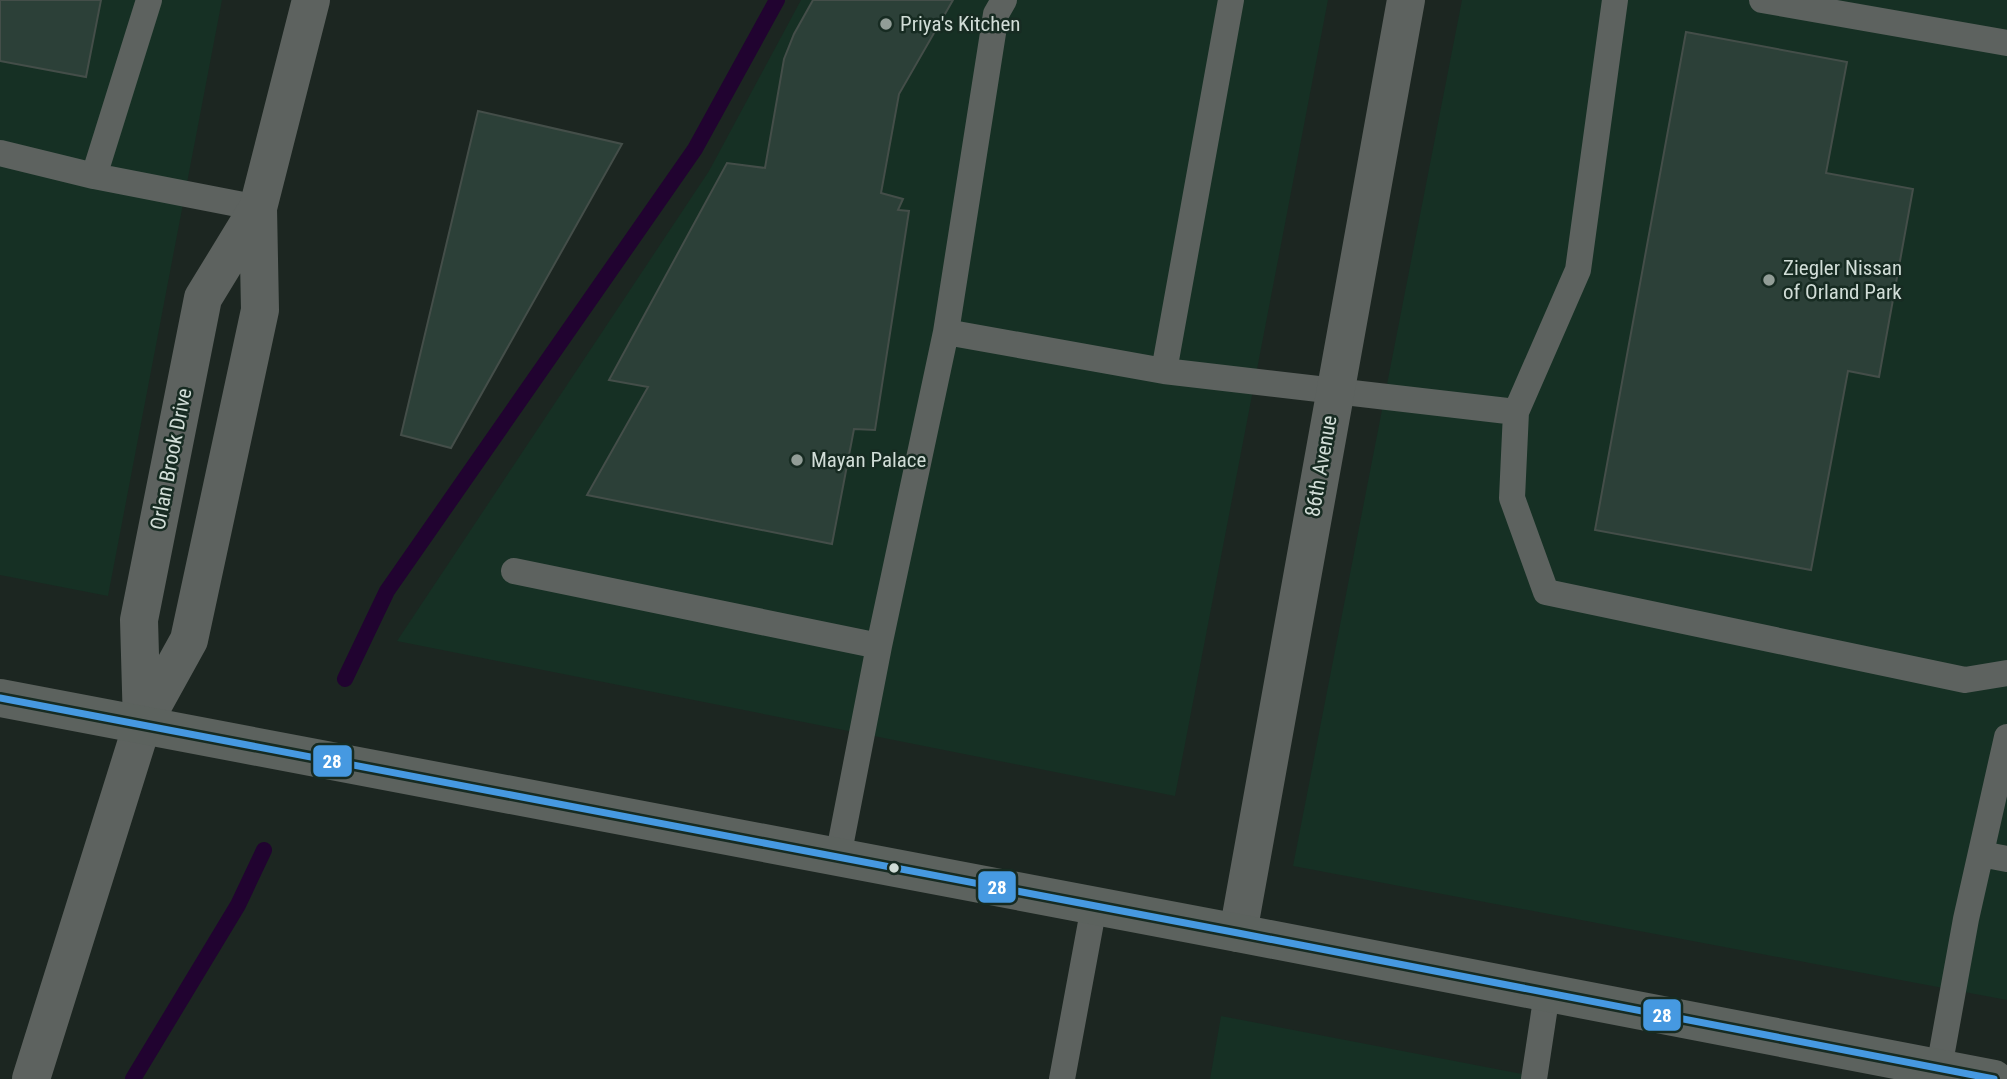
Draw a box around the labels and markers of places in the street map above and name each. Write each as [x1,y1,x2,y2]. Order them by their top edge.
place label: Priya's Kitchen [900,12,1020,36]
marker: Priya's Kitchen [878,16,894,32]
place label: Ziegler Nissan of Orland Park [1783,256,1902,304]
marker: Ziegler Nissan of Orland Park [1761,272,1777,288]
place label: Mayan Palace [811,448,927,472]
marker: Mayan Palace [789,452,805,468]
unlabelled marker [887,861,901,875]

